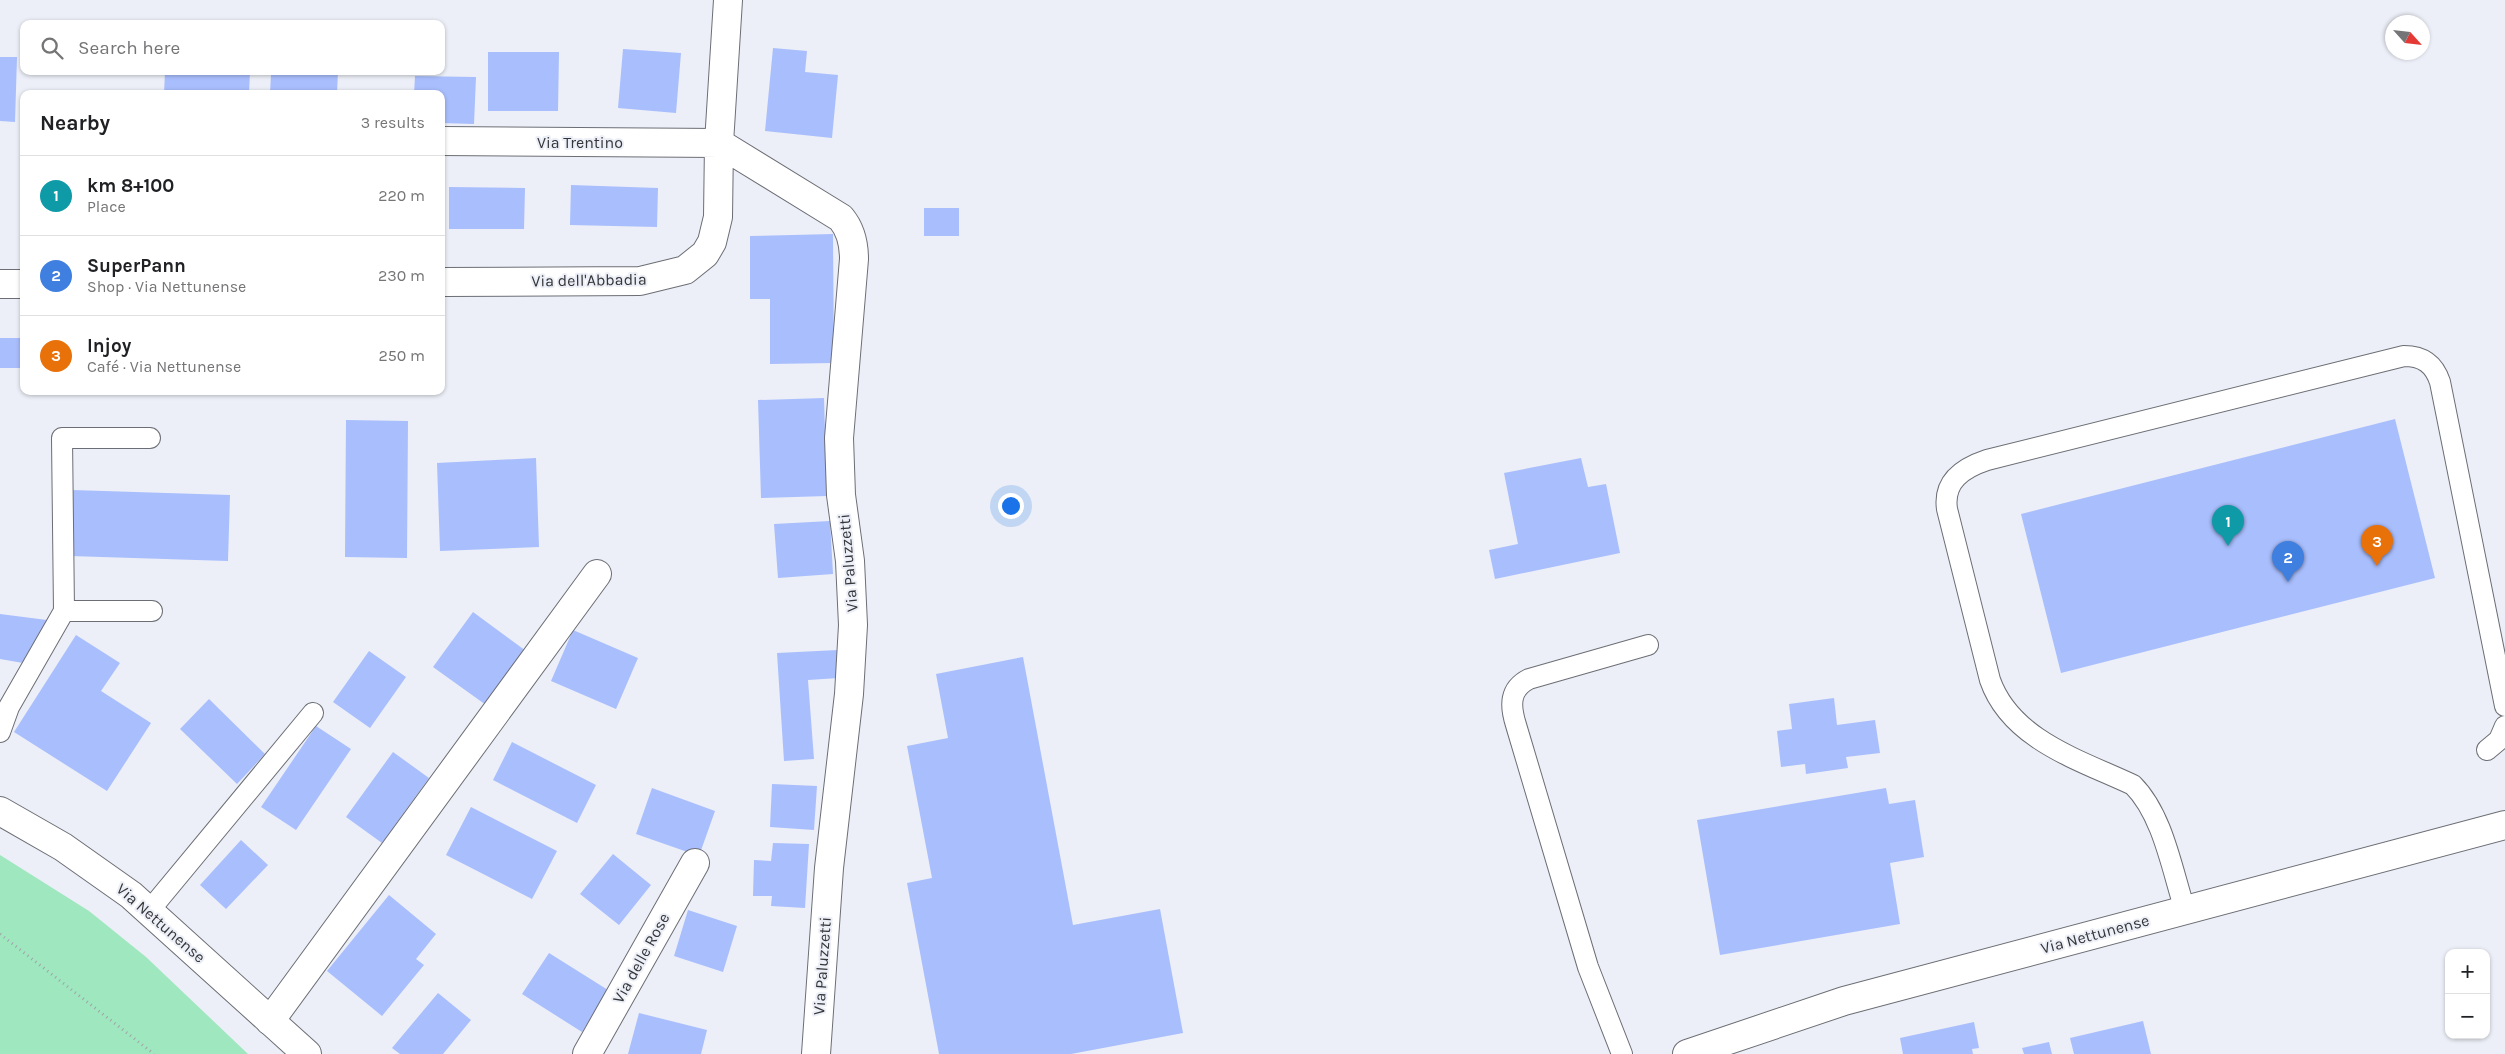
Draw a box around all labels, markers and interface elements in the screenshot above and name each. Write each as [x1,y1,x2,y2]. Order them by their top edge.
north arrow [2385,15,2430,60]
search box [20,20,445,75]
icon: search [38,34,66,62]
text: Search here [78,37,180,59]
text: Nearby [40,111,110,135]
text: 3 results [361,113,425,132]
street label: Via Trentino [537,133,623,152]
text: km 8+100 [87,175,174,197]
text: 1 [53,186,59,205]
text: 220 m [378,186,425,205]
text: Place [87,197,126,216]
text: SuperPann [87,255,186,277]
text: 2 [51,266,61,285]
text: 230 m [378,266,425,285]
street label: Via dell'Abbadia [531,269,647,291]
text: Shop · Via Nettunense [87,277,246,296]
text: Injoy [87,335,131,357]
text: 3 [51,346,61,365]
text: 250 m [378,346,425,365]
text: Café · Via Nettunense [87,357,241,376]
your location [998,493,1024,519]
pin: 1 [2212,505,2244,546]
street label: Via Paluzzetti [834,513,862,613]
pin: 3 [2361,525,2393,566]
pin: 2 [2272,541,2304,582]
street label: Via Nettunense [113,879,209,967]
street label: Via delle Rose [608,910,674,1006]
street label: Via Nettunense [2039,910,2151,958]
street label: Via Paluzzetti [809,916,835,1016]
map controls [2445,949,2490,1039]
button: + [2445,949,2490,994]
button: − [2445,994,2490,1039]

